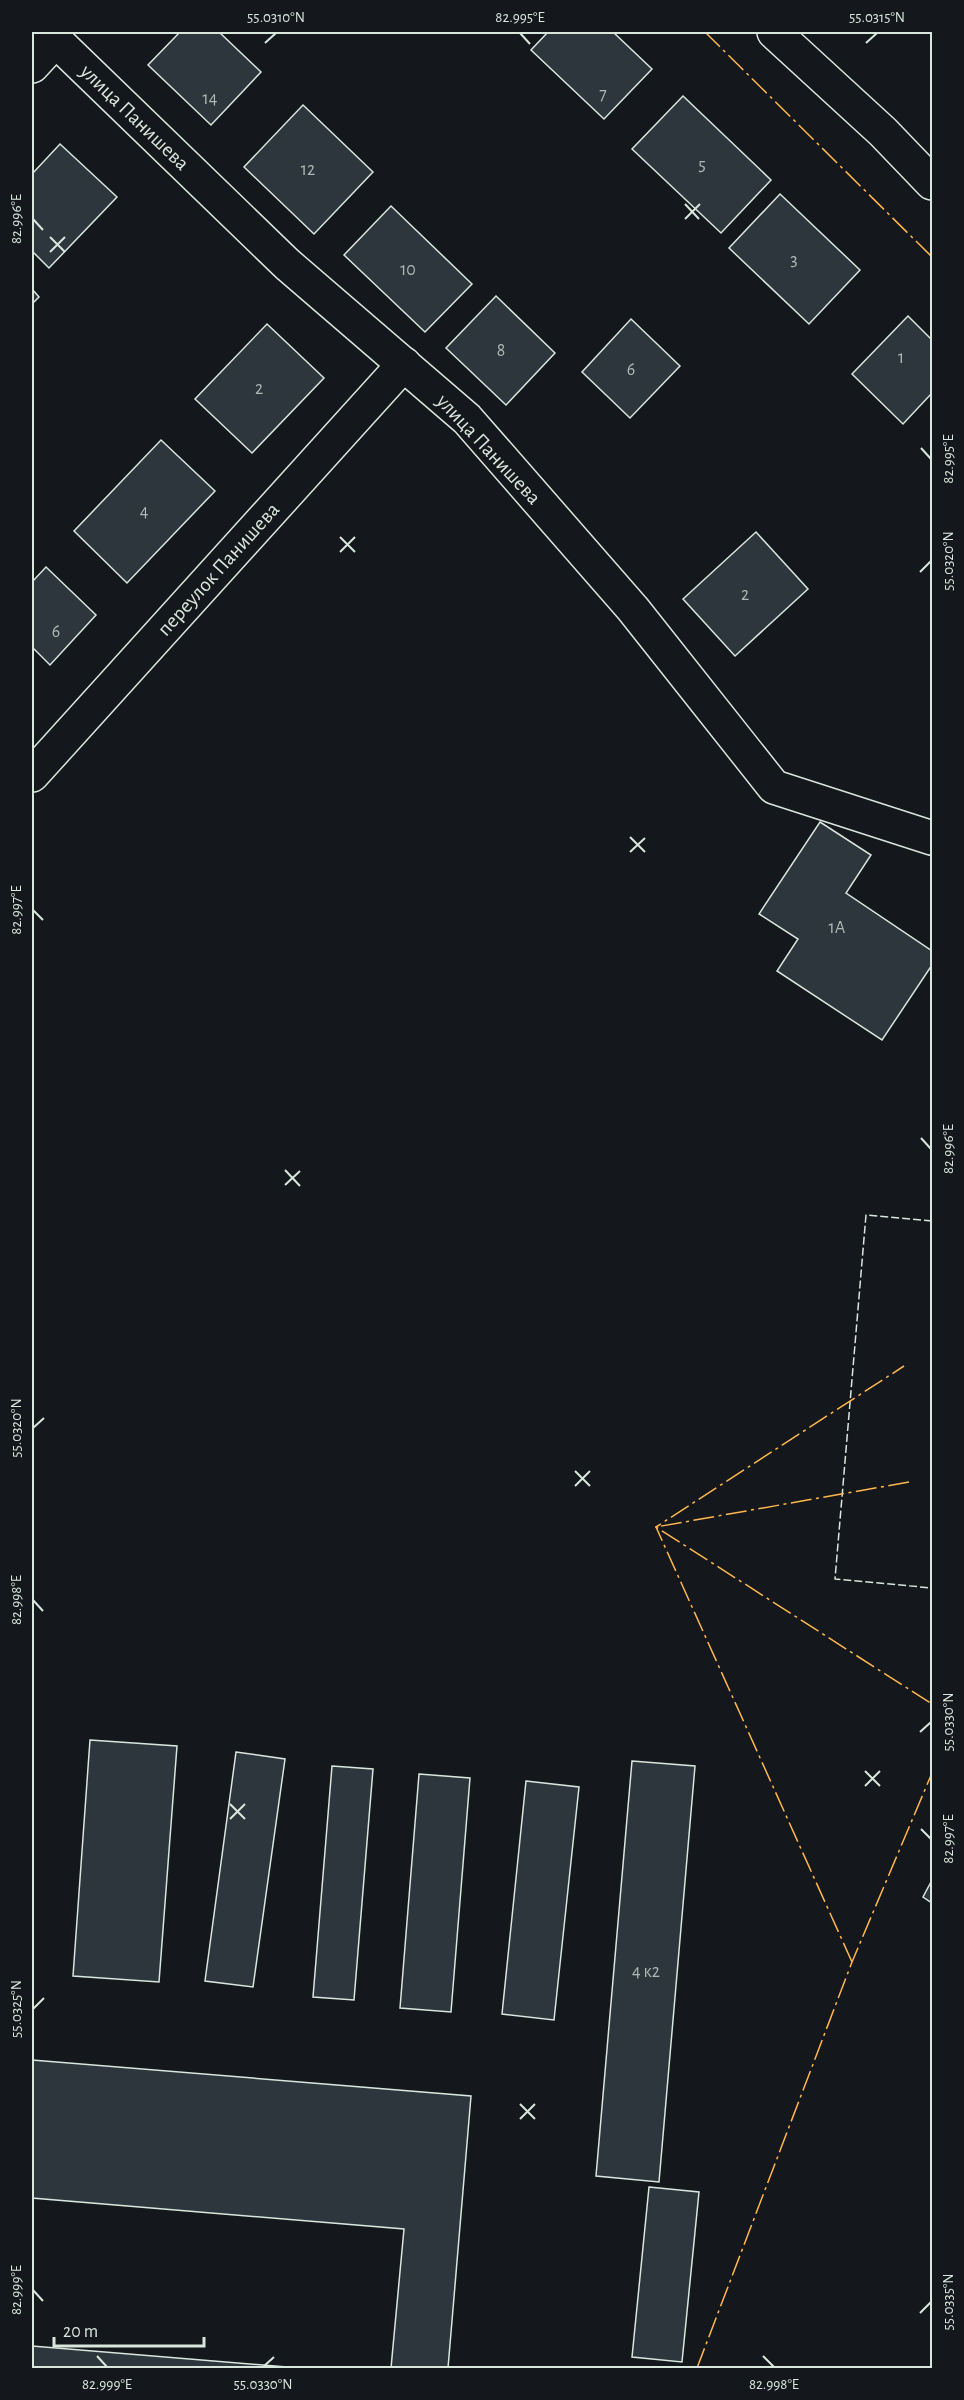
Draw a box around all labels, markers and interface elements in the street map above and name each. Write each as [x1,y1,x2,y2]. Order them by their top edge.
text: 55.0310°N [247,10,305,25]
text: 82.995°E [495,10,545,25]
text: 55.0315°N [849,10,905,25]
street label: улица Панишева [76,60,193,175]
house number: 7 [599,86,607,104]
house number: 14 [203,90,218,108]
house number: 5 [698,156,706,174]
house number: 12 [301,161,315,179]
text: 82.996°E [9,194,24,244]
house number: 3 [790,251,798,269]
house number: 10 [400,261,416,279]
house number: 8 [497,342,505,360]
house number: 1 [898,349,904,367]
house number: 6 [627,361,635,379]
house number: 2 [255,380,263,398]
street label: улица Панишева [432,389,545,509]
text: 82.995°E [941,434,956,484]
street label: переулок Панишева [153,498,284,640]
house number: 4 [140,503,149,521]
text: 55.0320°N [941,531,956,591]
house number: 2 [741,586,749,604]
house number: 6 [52,623,60,641]
text: 82.997°E [9,885,24,935]
house number: 1А [829,919,846,937]
text: 82.996°E [941,1124,956,1174]
text: 55.0320°N [9,1398,24,1458]
text: 82.998°E [9,1575,24,1625]
text: 55.0330°N [941,1693,956,1751]
text: 82.997°E [941,1814,956,1864]
house number: 4 к2 [632,1963,660,1981]
text: 55.0325°N [9,1980,24,2038]
text: 82.999°E [9,2265,24,2315]
text: 55.0335°N [941,2273,956,2331]
scale bar [54,2310,204,2348]
text: 20 m [63,2323,98,2341]
text: 82.999°E [82,2377,132,2392]
text: 55.0330°N [234,2377,292,2392]
text: 82.998°E [749,2377,799,2392]

